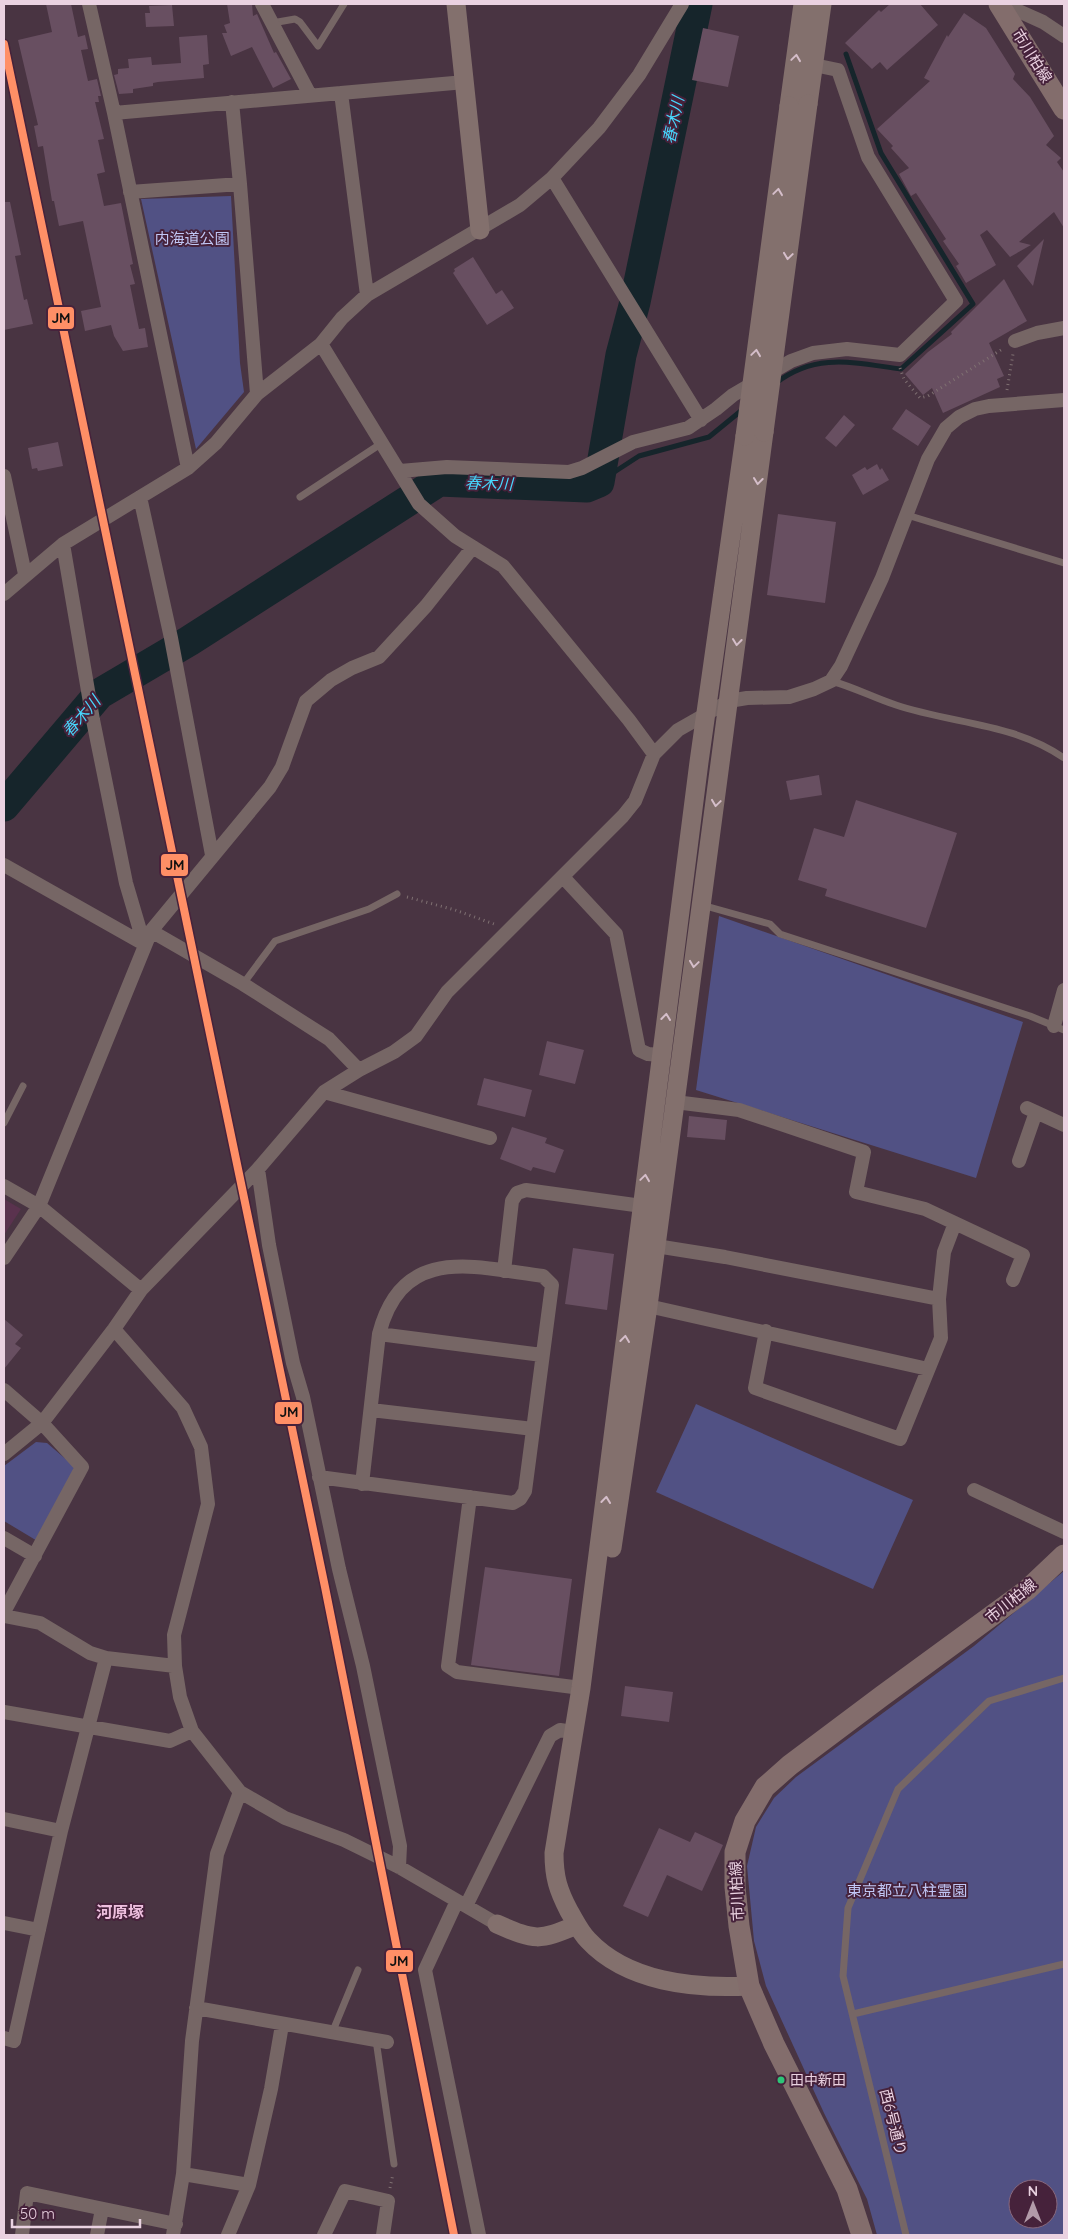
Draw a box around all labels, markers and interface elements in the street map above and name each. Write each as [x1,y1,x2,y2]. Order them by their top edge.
street label: 市川柏線 [1008,25,1056,86]
one-way arrow [790,53,800,62]
water label: 春木川 [658,92,688,146]
one-way arrow [772,188,782,197]
park label: 内海道公園 [154,229,230,248]
one-way arrow [783,252,794,260]
line badge: JM [47,306,75,330]
text: JM [51,309,71,327]
one-way arrow [750,349,761,357]
water label: 春木川 [465,472,515,494]
one-way arrow [753,477,764,485]
one-way arrow [732,638,743,646]
water label: 春木川 [58,690,106,741]
one-way arrow [711,799,722,807]
line badge: JM [160,853,189,877]
text: JM [165,856,185,874]
one-way arrow [689,960,700,968]
one-way arrow [660,1012,671,1020]
one-way arrow [639,1174,650,1182]
one-way arrow [619,1335,630,1343]
line badge: JM [274,1401,303,1425]
text: JM [279,1403,299,1421]
one-way arrow [600,1496,611,1504]
street label: 市川柏線 [981,1574,1040,1627]
street label: 市川柏線 [725,1861,748,1921]
park label: 東京都立八柱霊園 [847,1881,967,1900]
district label: 河原塚 [96,1902,144,1922]
line badge: JM [385,1949,414,1973]
text: JM [389,1952,409,1970]
place label: 田中新田 [790,2071,846,2089]
marker: 田中新田 [776,2075,786,2085]
street label: 西6号通り [876,2087,911,2157]
north arrow [1008,2179,1058,2229]
text: N [1028,2182,1038,2200]
scale bar [12,2196,140,2228]
text: 50 m [20,2204,55,2223]

